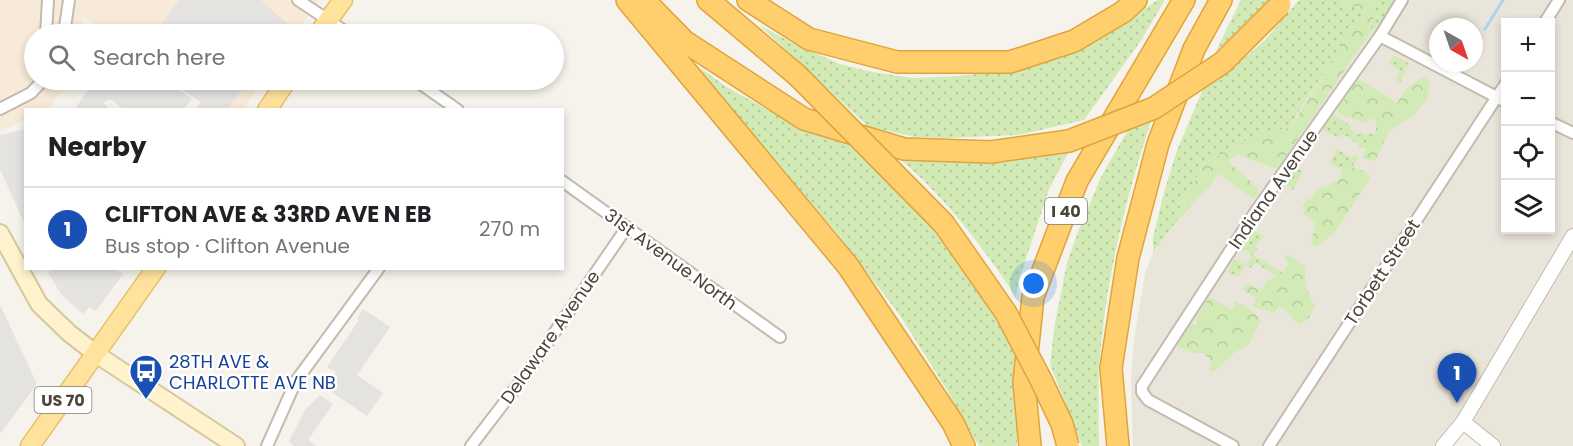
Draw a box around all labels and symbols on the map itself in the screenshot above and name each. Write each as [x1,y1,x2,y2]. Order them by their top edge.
north arrow [1429,18,1483,72]
street label: Indiana Avenue [1222,124,1324,254]
road number: I 40 [1045,198,1087,224]
street label: 31st Avenue North [600,202,742,316]
street label: Torbett Street [1338,214,1426,330]
street label: Delaware Avenue [495,265,605,409]
your location [1019,269,1048,298]
place label: 28TH AVE & CHARLOTTE AVE NB [169,349,336,395]
bus stop icon: 28TH AVE & CHARLOTTE AVE NB [128,353,164,400]
pin: 1 [1438,354,1476,403]
road number: US 70 [34,387,92,413]

